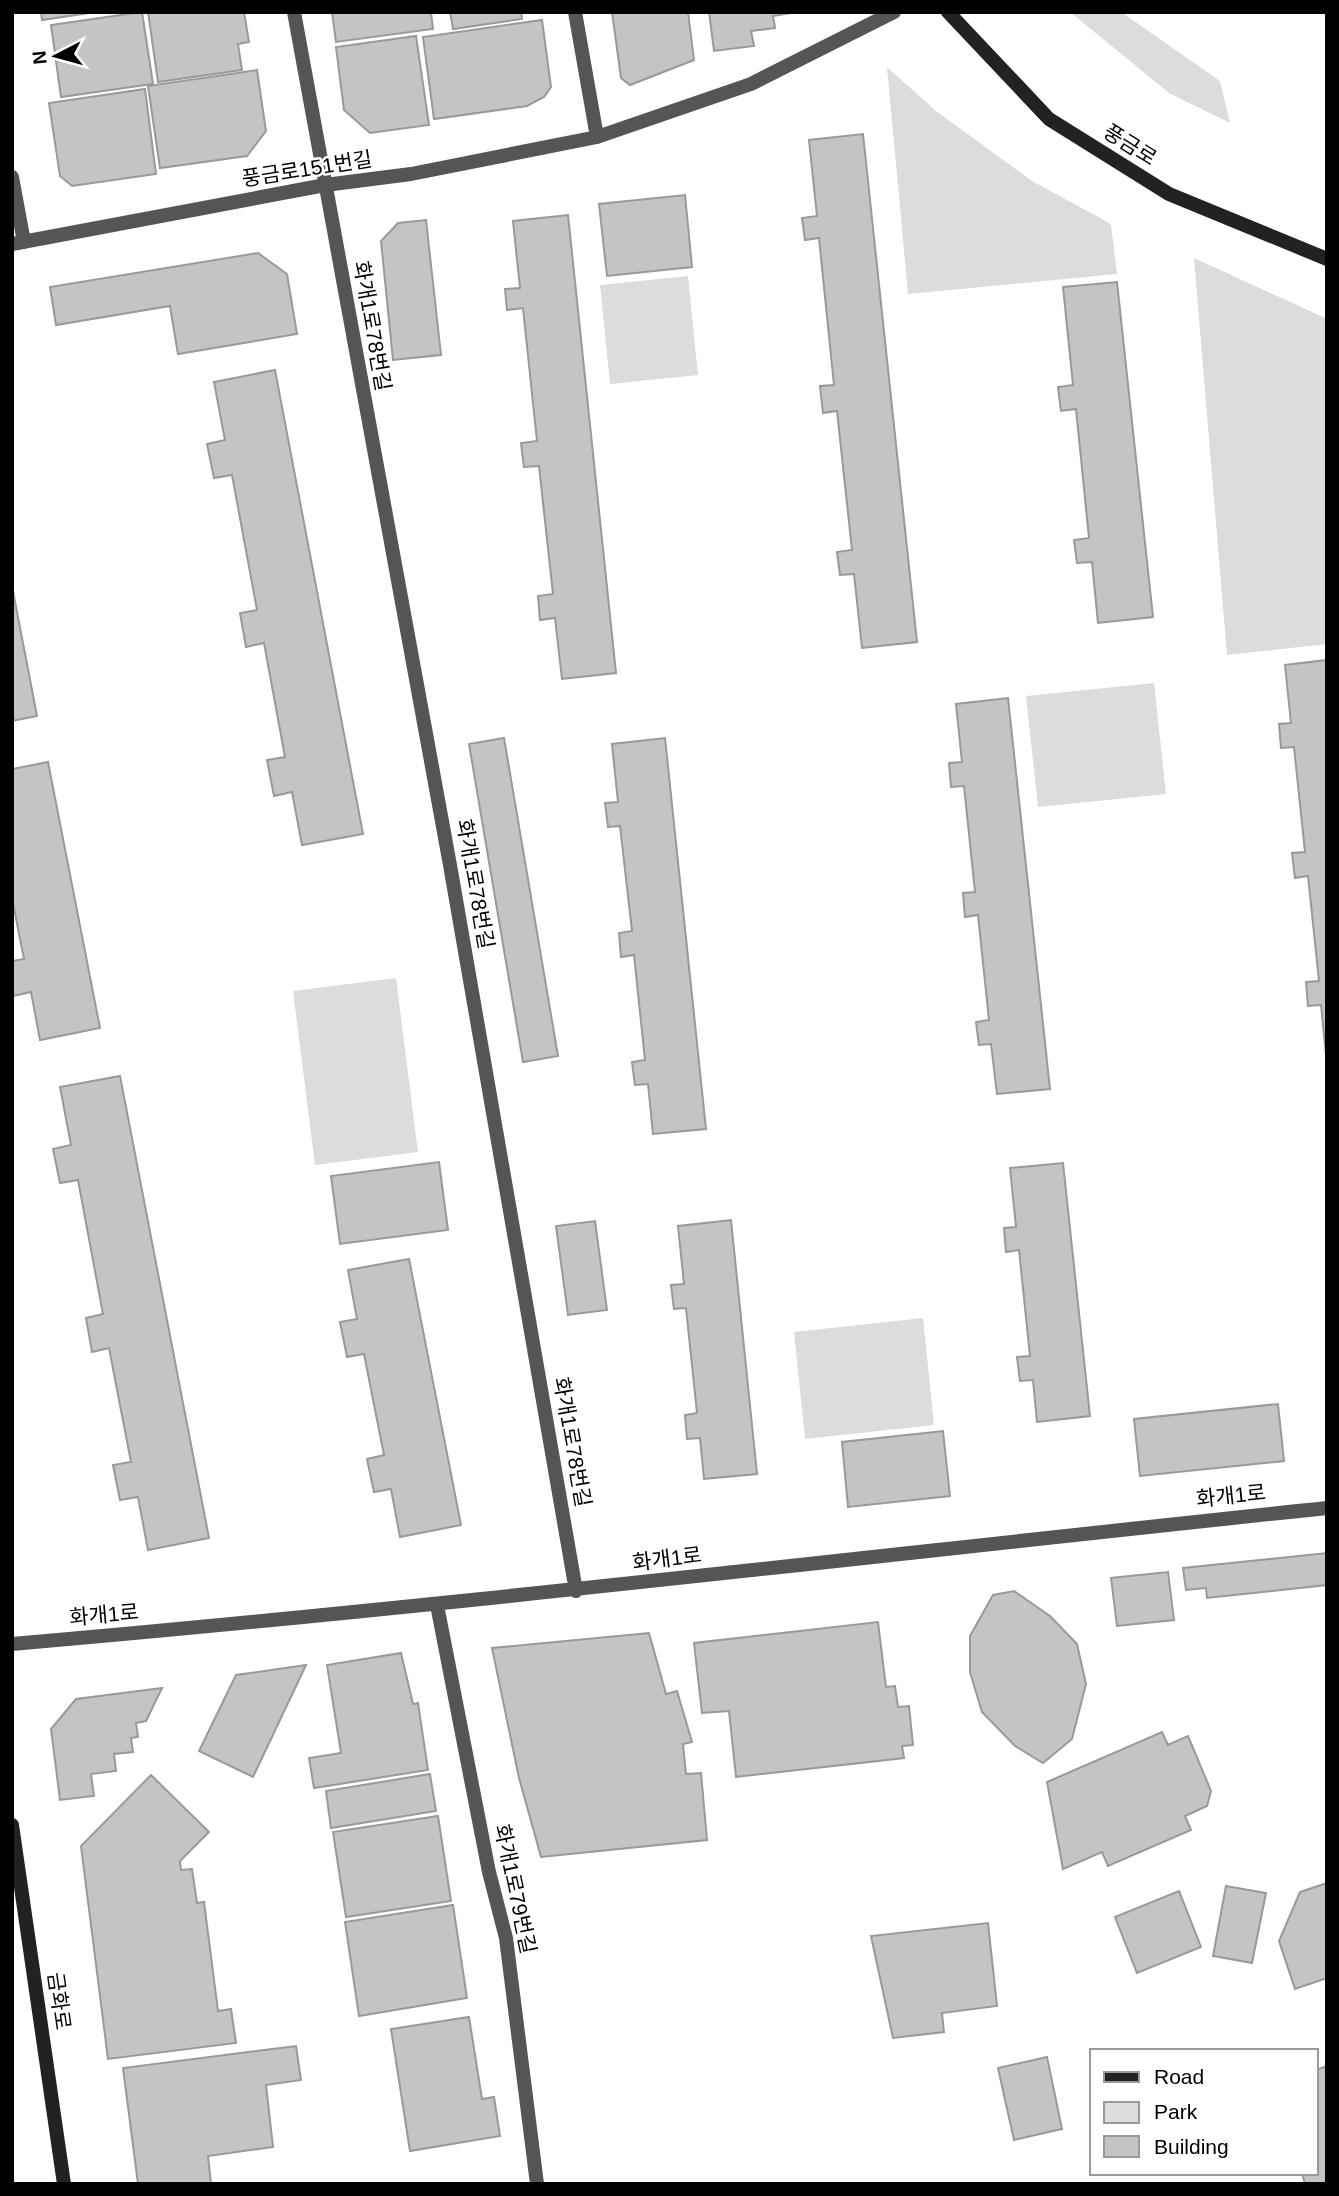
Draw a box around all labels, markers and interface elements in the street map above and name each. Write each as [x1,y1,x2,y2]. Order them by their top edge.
north arrow [21,21,91,91]
text: N [28,50,51,66]
street label: 풍금로 [1100,119,1161,170]
street label: 풍금로151번길 [240,147,374,190]
street label: 화개1로78번길 [350,259,395,393]
street label: 화개1로78번길 [453,817,498,951]
street label: 화개1로78번길 [550,1375,595,1509]
street label: 화개1로 [1195,1480,1267,1511]
street label: 화개1로 [631,1543,703,1574]
street label: 화개1로 [68,1600,140,1629]
street label: 화개1로79번길 [491,1822,540,1956]
street label: 금화로 [44,1971,75,2031]
legend [1090,2049,1318,2175]
text: Road [1154,2065,1204,2088]
text: Park [1154,2100,1198,2123]
text: Building [1154,2135,1229,2158]

